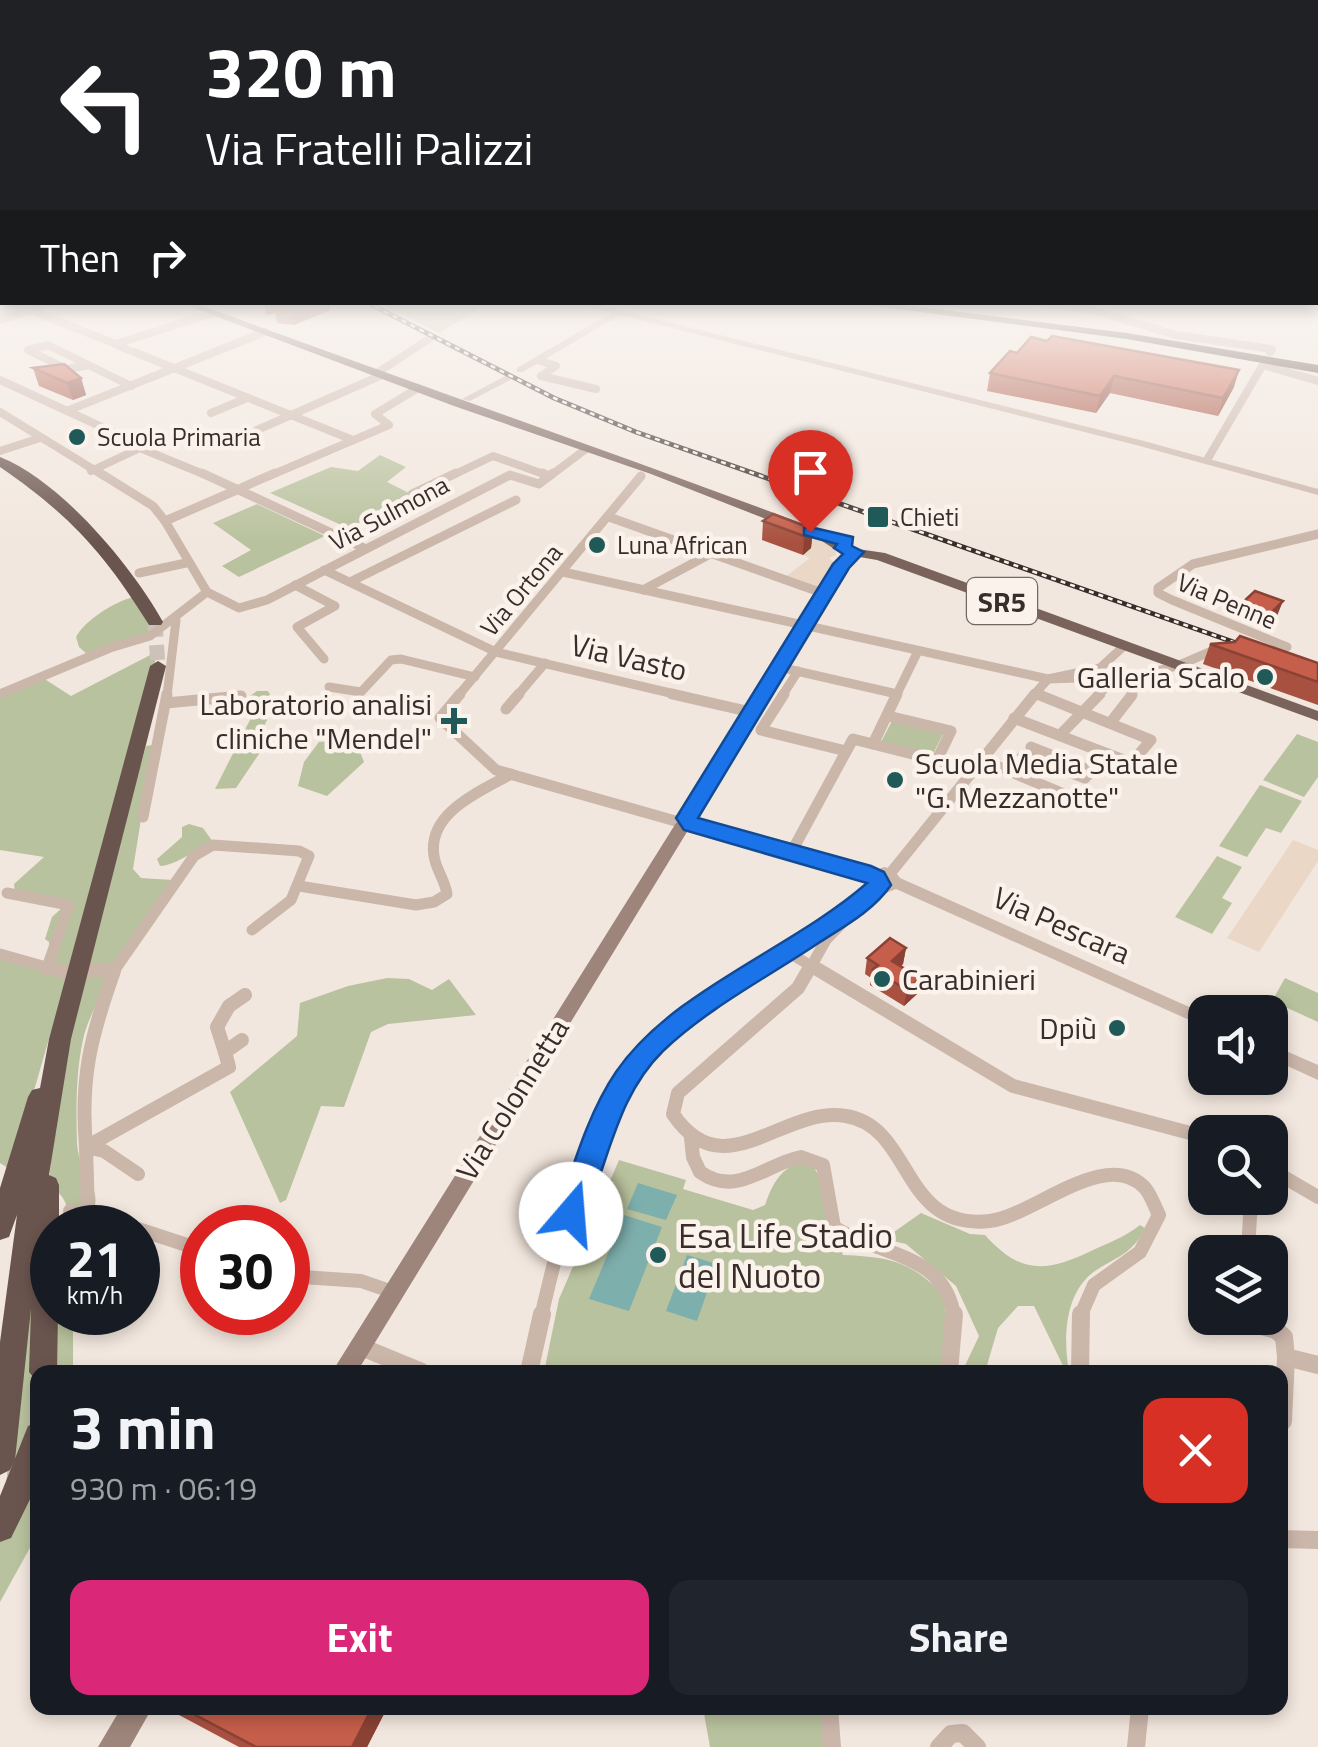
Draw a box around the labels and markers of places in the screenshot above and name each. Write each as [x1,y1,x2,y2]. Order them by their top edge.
place label: Scuola Primaria [97,418,261,456]
marker: Scuola Primaria [66,426,88,448]
pin [768,430,853,533]
place label: Chieti [900,498,959,536]
marker: Chieti [865,504,891,530]
place label: Luna African [617,526,748,564]
marker: Luna African [586,534,608,556]
place label: Galleria Scalo [1077,654,1245,700]
marker: Galleria Scalo [1254,666,1276,688]
place label: Laboratorio analisi cliniche "Mendel" [200,681,432,761]
marker: Laboratorio analisi cliniche "Mendel" [441,708,467,734]
place label: Scuola Media Statale "G. Mezzanotte" [915,740,1178,820]
marker: Scuola Media Statale "G. Mezzanotte" [884,769,906,791]
place label: Carabinieri [902,956,1036,1002]
marker: Carabinieri [871,968,893,990]
place label: Dpiù [1039,1005,1097,1051]
marker: Dpiù [1106,1017,1128,1039]
place label: Esa Life Stadio del Nuoto [678,1208,893,1302]
marker: Esa Life Stadio del Nuoto [647,1244,669,1266]

